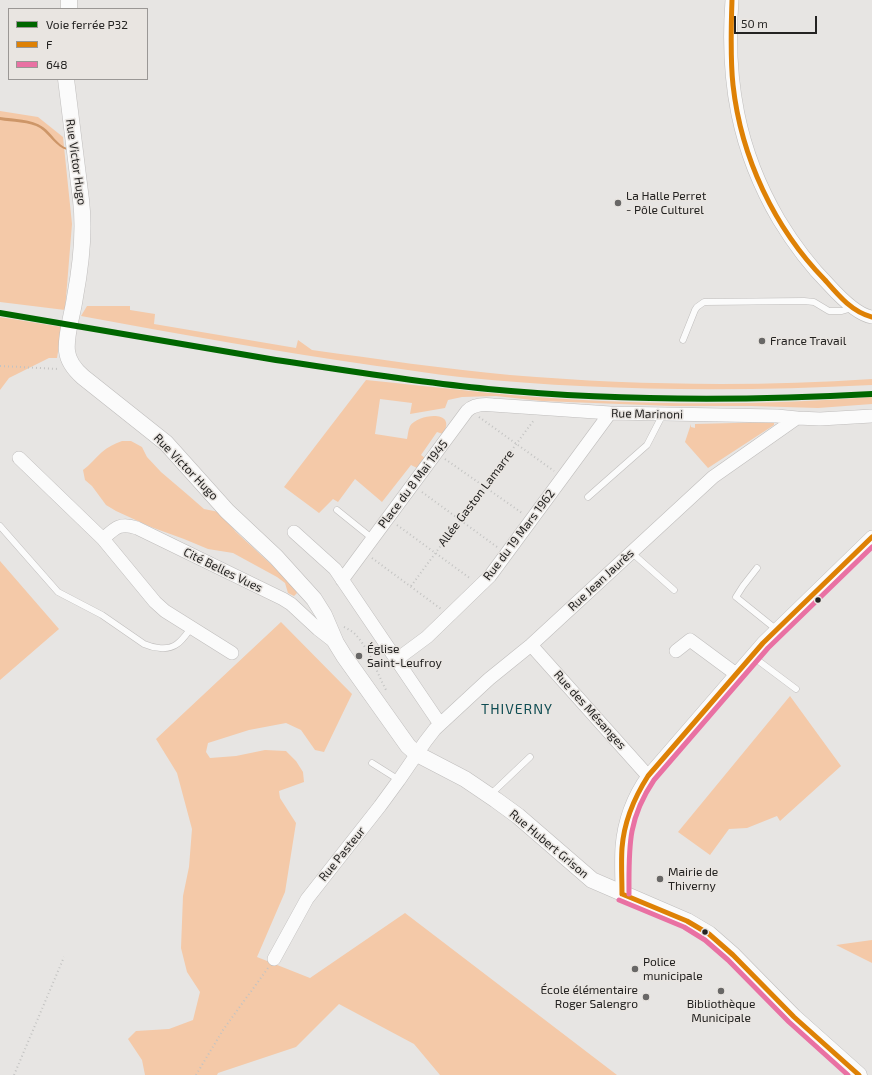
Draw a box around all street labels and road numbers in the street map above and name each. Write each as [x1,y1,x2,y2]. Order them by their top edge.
street label: Rue Victor Hugo [63,118,89,206]
street label: Rue Marinoni [611,406,683,422]
street label: Rue Victor Hugo [151,431,221,503]
street label: Place du 8 Mai 1945 [375,437,451,531]
street label: Allée Gaston Lamarre [435,447,517,549]
street label: Rue du 19 Mars 1962 [480,487,558,583]
street label: Cité Belles Vues [181,545,265,595]
street label: Rue Jean Jaurès [565,546,637,614]
street label: Rue des Mésanges [551,668,629,752]
street label: Rue Hubert Grison [507,807,591,881]
street label: Rue Pasteur [316,824,368,884]

